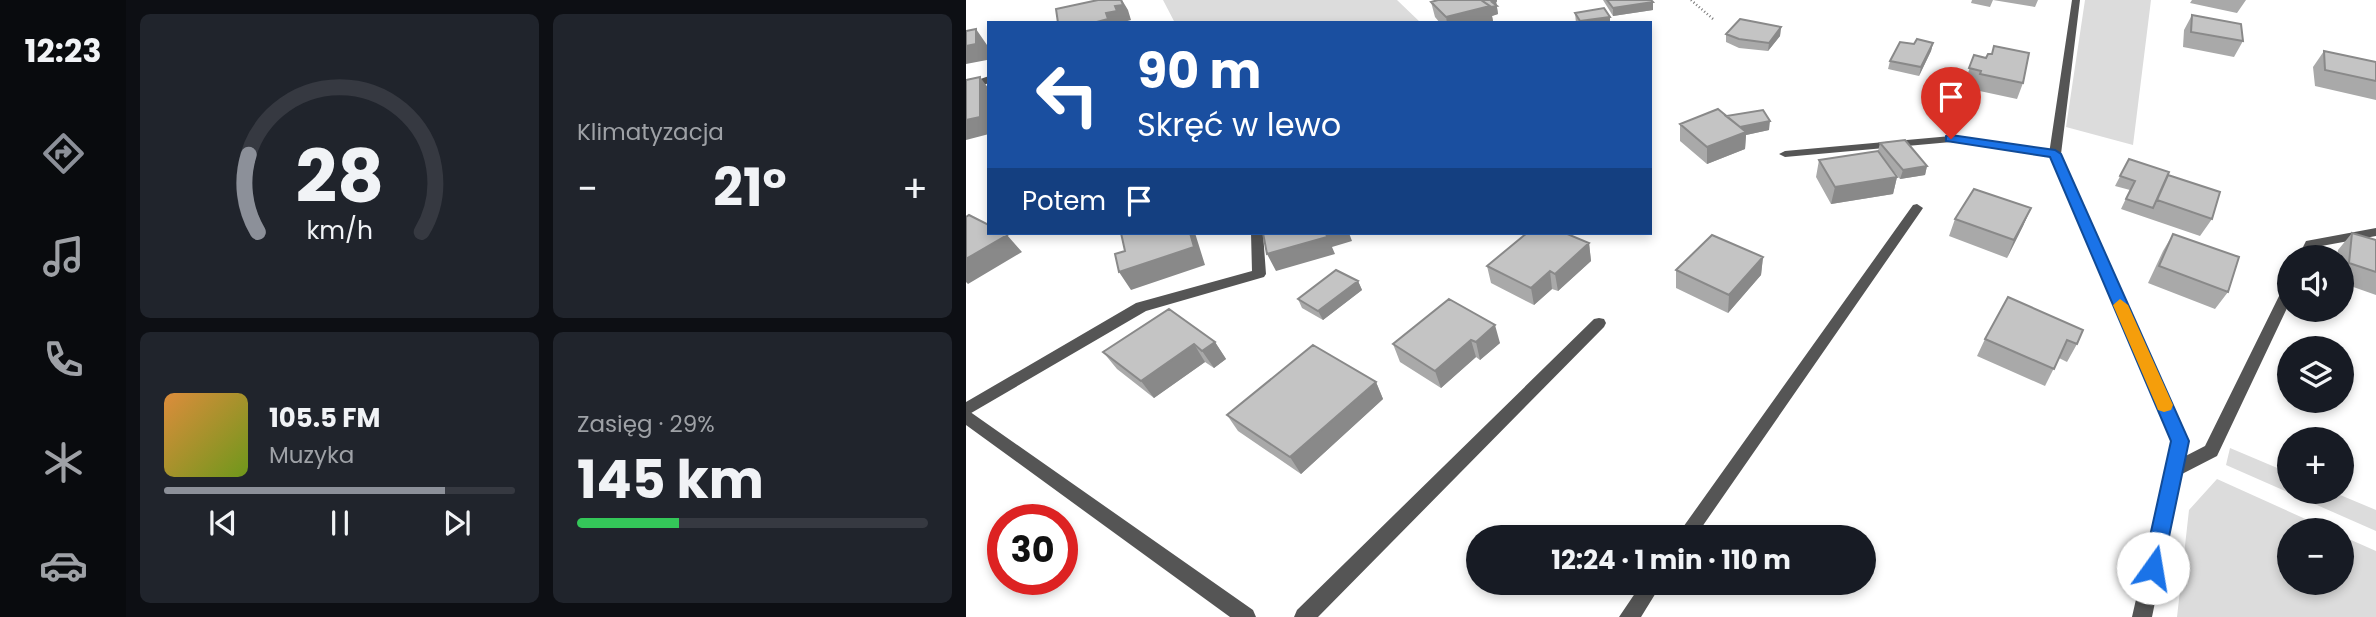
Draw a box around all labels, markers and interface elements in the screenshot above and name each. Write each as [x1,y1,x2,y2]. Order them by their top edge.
text: 12:23 [24,28,102,73]
text: 90 m [1137,37,1261,105]
icon: left [1022,49,1113,140]
pin [1921,67,1981,139]
icon: arrive [1932,78,1970,116]
text: Skręć w lewo [1137,102,1341,147]
text: Klimatyzacja [577,116,724,148]
text: 28 [295,126,384,227]
icon: directions [39,129,88,178]
text: 21° [713,151,787,224]
text: − [577,162,598,215]
text: + [902,162,928,215]
icon: arrive [1120,182,1158,220]
text: Potem [1022,183,1106,219]
text: km/h [306,213,373,248]
icon: music [39,232,88,281]
map controls [2277,245,2354,595]
button: sound [2277,245,2354,322]
icon: phone [39,335,88,384]
button: layers [2277,336,2354,413]
text: 105.5 FM [269,400,380,436]
text: Zasięg · 29% [577,408,715,440]
button: + [2277,427,2354,504]
icon: climate [39,438,88,487]
text: Muzyka [269,439,354,471]
text: 145 km [577,443,764,516]
icon: previous [204,504,242,542]
icon: pause [321,504,359,542]
icon: next [438,504,476,542]
speed limit sign: 30 [987,504,1078,595]
button: − [2277,518,2354,595]
position arrow [2116,531,2190,605]
icon: car [39,541,88,590]
text: 12:24 · 1 min · 110 m [1551,542,1791,578]

